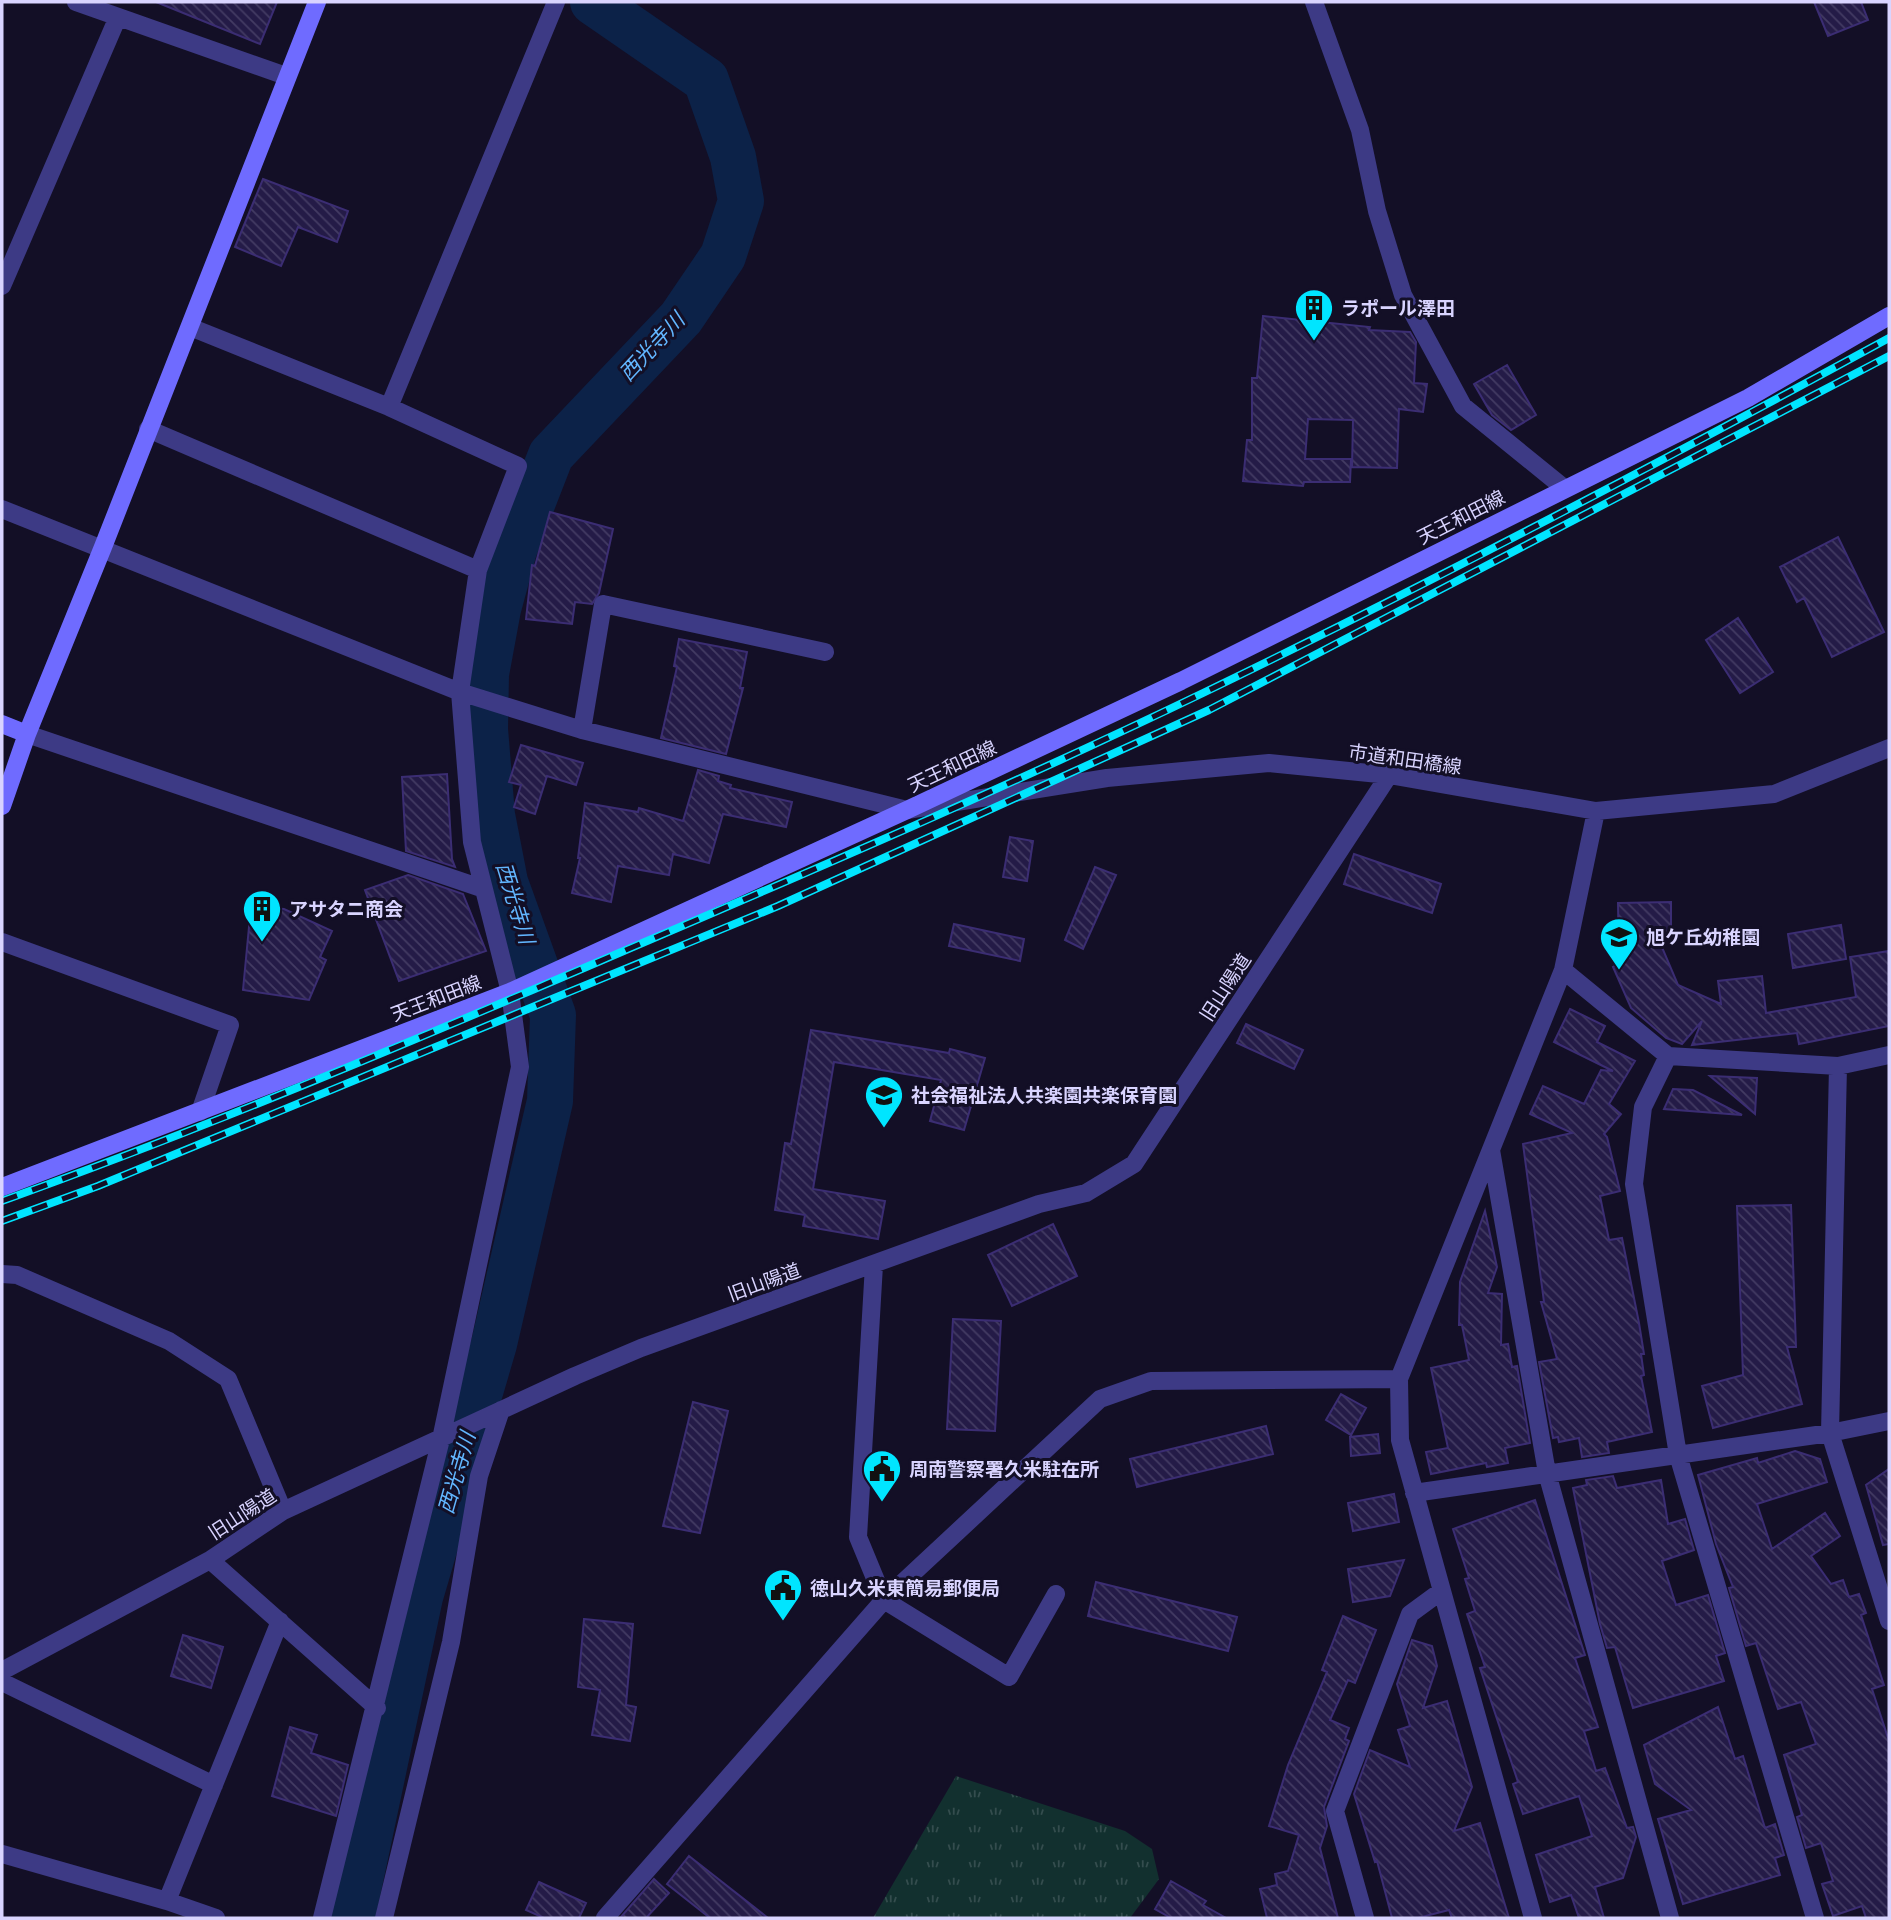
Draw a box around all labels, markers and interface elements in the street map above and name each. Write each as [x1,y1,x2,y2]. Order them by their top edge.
building icon: ラポール澤田 [1293,287,1335,342]
place label: ラポール澤田 [1341,296,1455,319]
water label: 西光寺川 [613,305,691,386]
street label: 天王和田線 [1413,485,1508,548]
street label: 天王和田線 [904,735,1000,796]
street label: 市道和田橋線 [1347,739,1463,778]
water label: 西光寺川 [491,859,541,949]
building icon: アサタニ商会 [241,888,283,943]
place label: アサタニ商会 [289,897,403,920]
school or university icon: 旭ケ丘幼稚園 [1598,916,1640,971]
place label: 旭ケ丘幼稚園 [1646,925,1760,948]
street label: 旧山陽道 [1194,949,1255,1025]
street label: 天王和田線 [387,970,484,1025]
school or university icon: 社会福祉法人共楽園共楽保育園 [863,1074,905,1129]
place label: 社会福祉法人共楽園共楽保育園 [911,1083,1177,1106]
street label: 旧山陽道 [724,1258,803,1305]
water label: 西光寺川 [432,1427,481,1517]
public building icon: 周南警察署久米駐在所 [861,1448,903,1503]
place label: 周南警察署久米駐在所 [909,1457,1099,1480]
street label: 旧山陽道 [204,1483,280,1544]
public building icon: 徳山久米東簡易郵便局 [762,1567,804,1622]
place label: 徳山久米東簡易郵便局 [810,1576,1000,1599]

